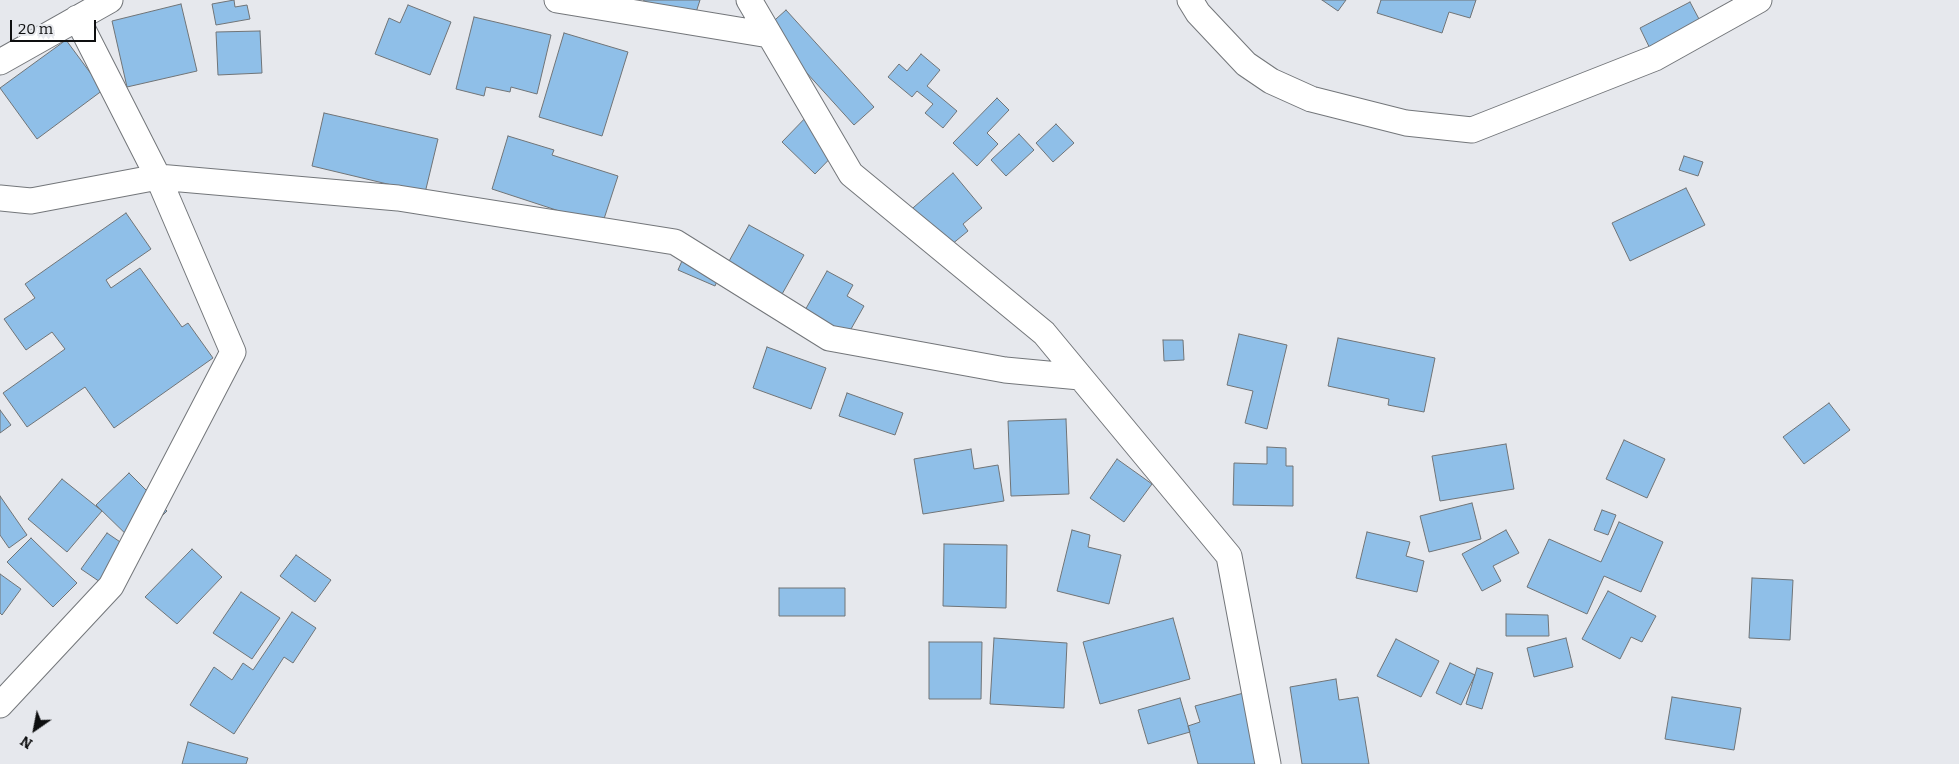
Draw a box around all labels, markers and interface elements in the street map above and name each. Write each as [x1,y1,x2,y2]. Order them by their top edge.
scale bar [12,10,99,42]
text: 20 m [18,20,53,38]
north arrow [10,704,60,754]
text: N [17,732,36,752]

